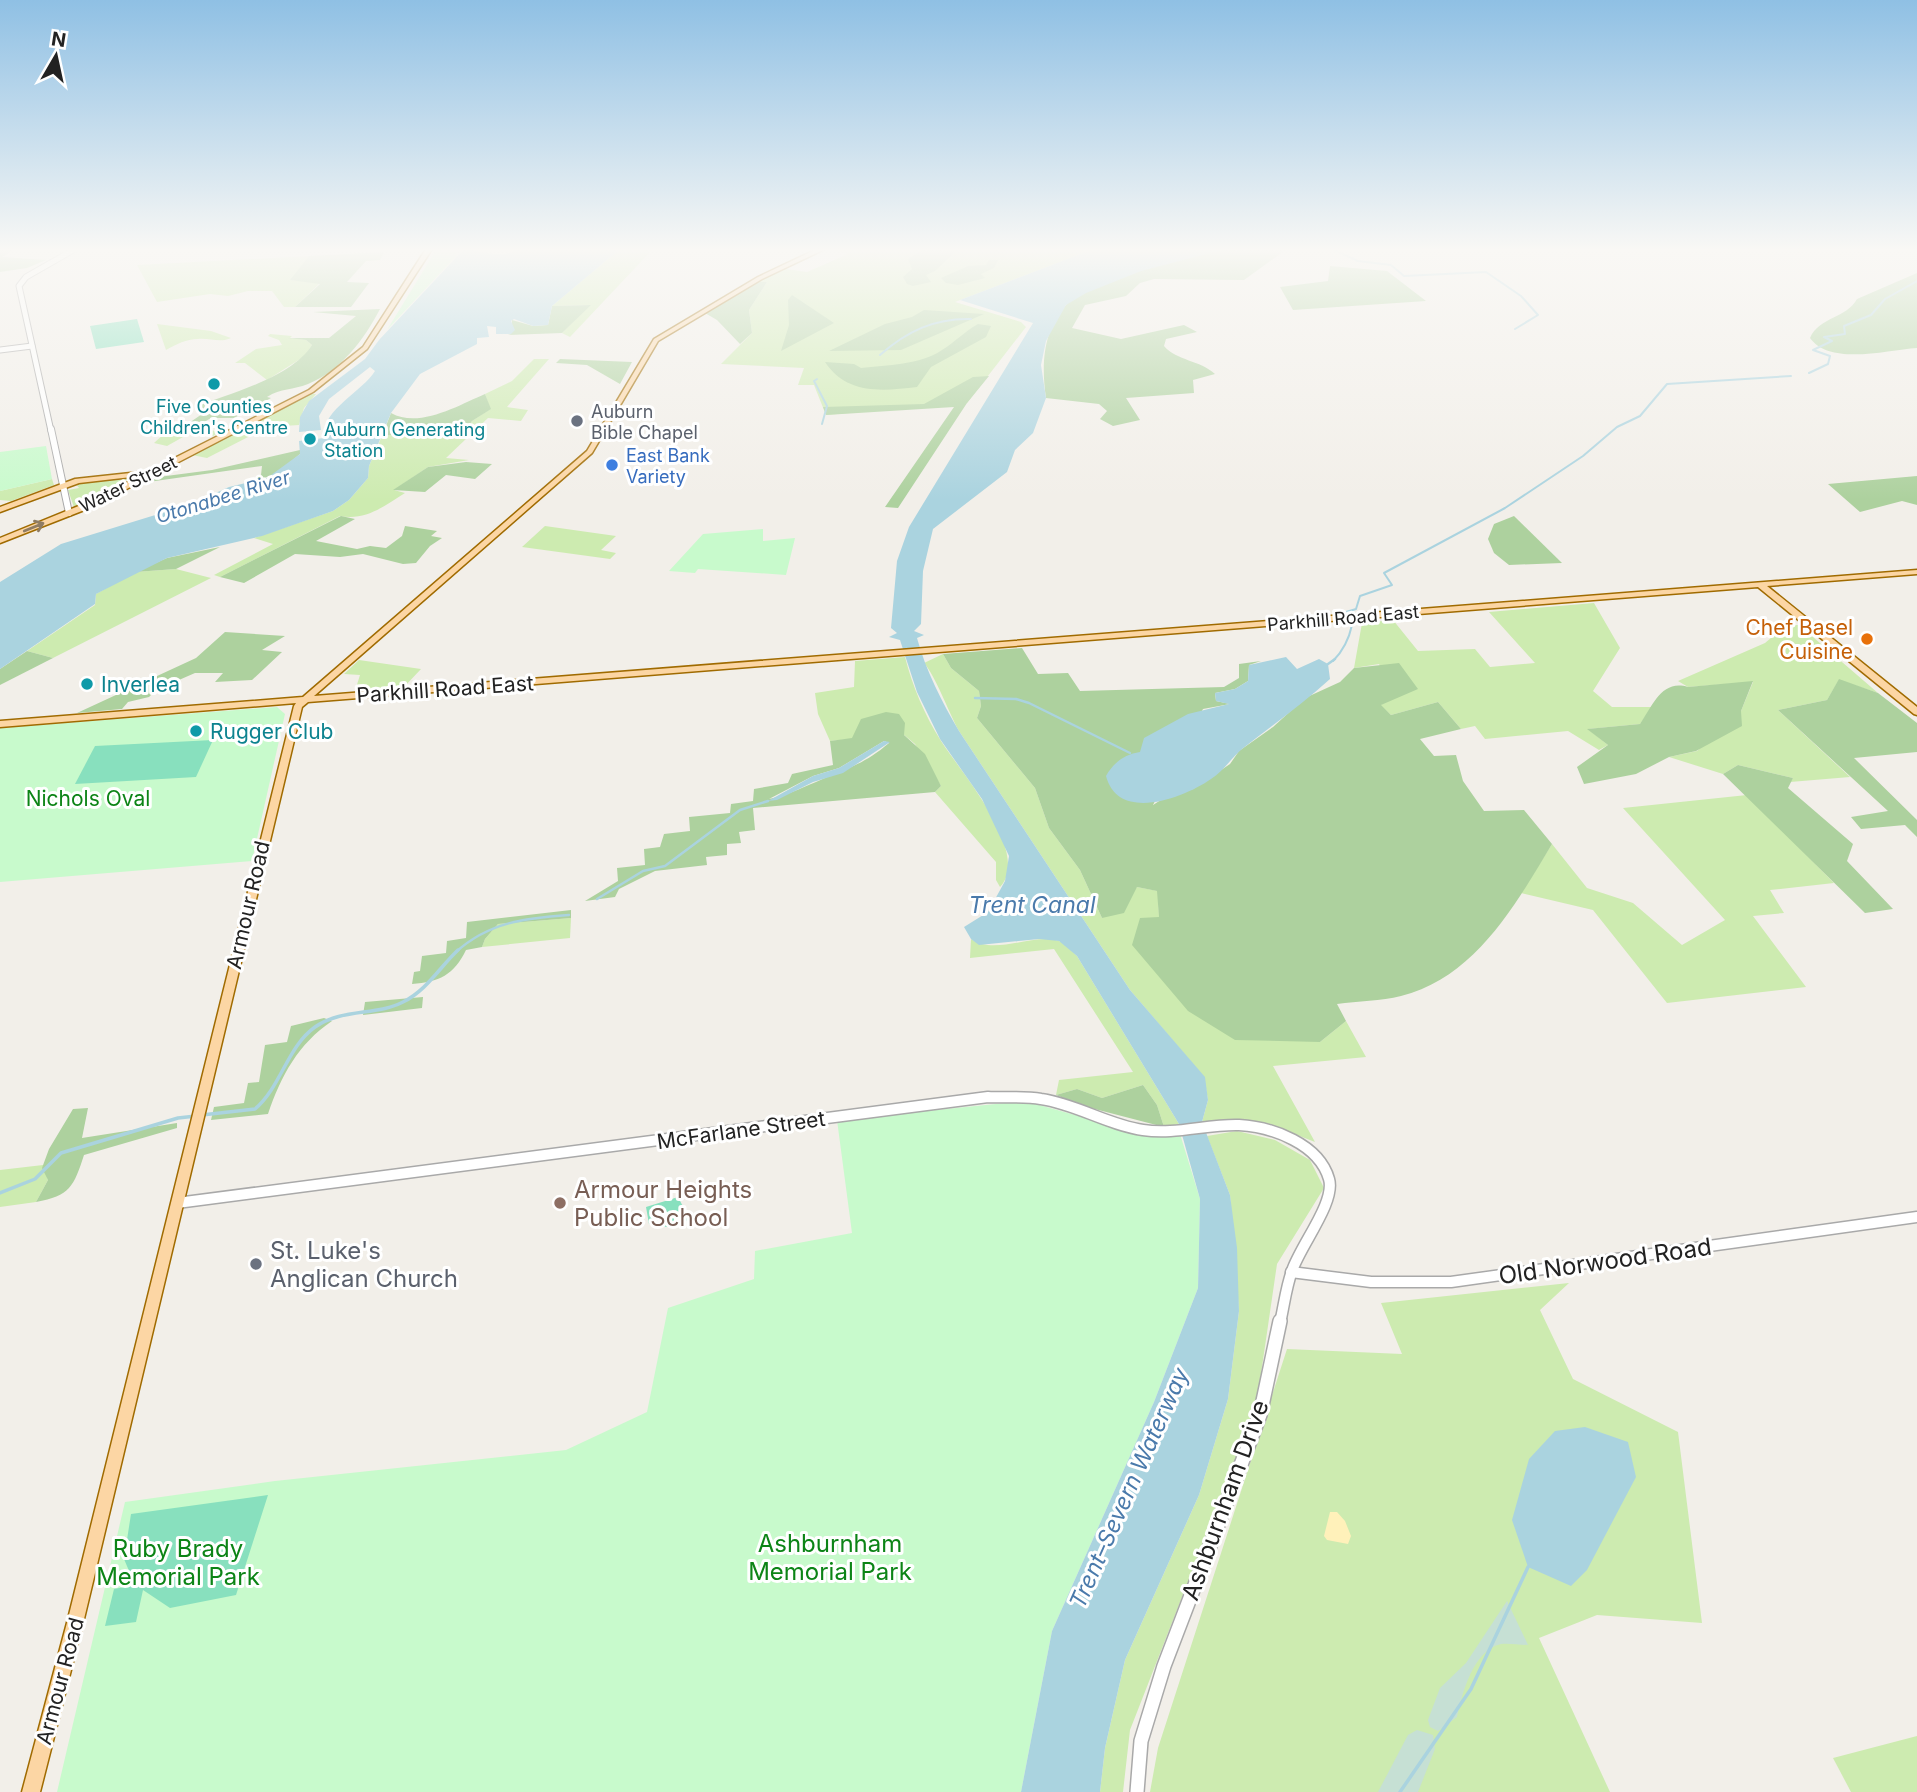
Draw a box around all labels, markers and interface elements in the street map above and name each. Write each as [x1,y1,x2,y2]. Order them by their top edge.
north arrow [21,21,91,91]
text: N [50,27,68,52]
marker: Five Counties Children's Centre [206,376,222,392]
place label: Five Counties Children's Centre [140,396,288,438]
place label: Auburn Bible Chapel [591,401,698,443]
marker: Auburn Bible Chapel [569,413,585,429]
place label: Auburn Generating Station [324,419,485,461]
marker: Auburn Generating Station [302,431,318,447]
place label: East Bank Variety [626,445,710,487]
street label: Water Street [76,451,180,517]
marker: East Bank Variety [604,457,620,473]
water label: Otonabee River [153,465,294,528]
one-way arrow [23,519,45,532]
street label: Parkhill Road East [1266,601,1420,635]
place label: Chef Basel Cuisine [1745,615,1853,664]
marker: Chef Basel Cuisine [1859,631,1875,647]
street label: Parkhill Road East [356,670,535,708]
place label: Inverlea [101,672,180,697]
marker: Inverlea [79,676,95,692]
place label: Rugger Club [210,719,333,744]
marker: Rugger Club [188,723,204,739]
park label: Nichols Oval [26,786,150,811]
street label: Armour Road [221,839,275,971]
water label: Trent Canal [969,891,1096,919]
street label: McFarlane Street [655,1106,827,1154]
place label: Armour Heights Public School [574,1175,752,1232]
marker: Armour Heights Public School [552,1195,568,1211]
street label: Old Norwood Road [1497,1232,1713,1290]
place label: St. Luke's Anglican Church [270,1236,458,1293]
marker: St. Luke's Anglican Church [248,1256,264,1272]
water label: Trent–Severn Waterway [1063,1362,1195,1613]
street label: Ashburnham Drive [1175,1396,1275,1604]
park label: Ashburnham Memorial Park [748,1529,912,1586]
park label: Ruby Brady Memorial Park [96,1534,260,1591]
street label: Armour Road [31,1615,89,1747]

